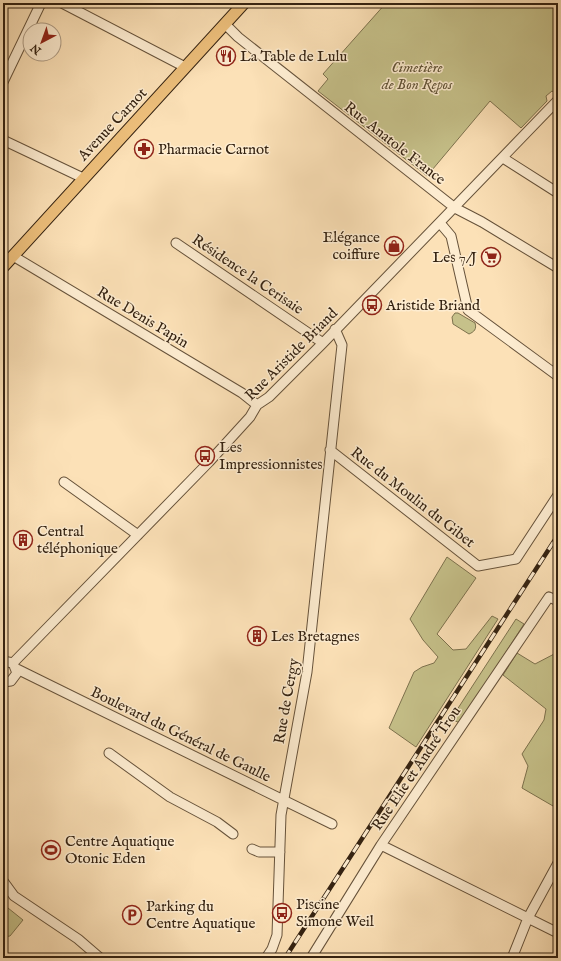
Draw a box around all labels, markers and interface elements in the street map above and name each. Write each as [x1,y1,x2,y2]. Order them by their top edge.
north arrow [22,22,62,62]
text: N [28,40,45,58]
restaurant icon: La Table de Lulu [215,45,237,67]
place label: La Table de Lulu [240,47,347,66]
park label: Cimetière de Bon Repos [381,58,453,94]
street label: Avenue Carnot [73,84,151,166]
street label: Rue Anatole France [340,98,449,189]
pharmacy icon: Pharmacie Carnot [133,138,155,160]
place label: Pharmacie Carnot [158,140,269,159]
place label: Elégance coiffure [323,228,380,264]
street label: Résidence la Cerisaie [188,230,307,319]
shop icon: Elégance coiffure [383,235,405,257]
supermarket icon: Les 7/J [480,246,502,268]
place label: Les 7/J [433,248,477,267]
street label: Rue Denis Papin [93,283,192,352]
bus stop icon: Aristide Briand [361,294,383,316]
place label: Aristide Briand [385,296,481,315]
street label: Rue Aristide Briand [241,303,342,405]
place label: Les Impressionnistes [219,438,323,474]
street label: Rue du Moulin du Gibet [347,443,479,552]
bus stop icon: Les Impressionnistes [194,445,216,467]
place label: Central téléphonique [37,522,118,558]
building icon: Central téléphonique [12,529,34,551]
building icon: Les Bretagnes [246,625,268,647]
place label: Les Bretagnes [271,627,359,646]
street label: Rue de Cergy [270,656,303,745]
street label: Boulevard du Général de Gaulle [88,683,274,786]
street label: Rue Elie et André Trou [368,702,465,834]
place label: Centre Aquatique Otonic Eden [65,832,174,868]
sports icon: Centre Aquatique Otonic Eden [40,839,62,861]
place label: Piscine Simone Weil [296,895,375,931]
place label: Parking du Centre Aquatique [146,897,255,933]
bus stop icon: Piscine Simone Weil [271,902,293,924]
parking icon: Parking du Centre Aquatique [121,904,143,926]

